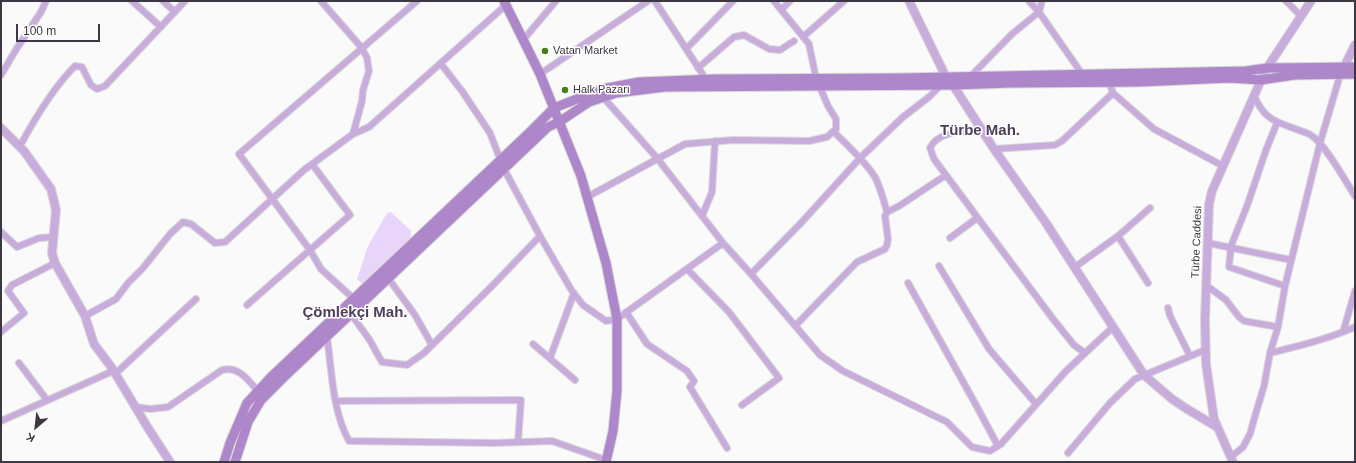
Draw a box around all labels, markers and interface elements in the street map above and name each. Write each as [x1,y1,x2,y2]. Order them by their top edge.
scale bar [18,16,102,42]
text: 100 m [23,24,56,38]
place label: Vatan Market [553,44,618,58]
marker: Vatan Market [540,46,550,56]
place label: Halk Pazarı [573,83,630,97]
marker: Halk Pazarı [560,85,570,95]
district label: Türbe Mah. [940,122,1020,140]
street label: Türbe Caddesi [1189,206,1205,278]
district label: Çömlekçi Mah. [302,304,408,322]
north arrow [16,407,56,447]
text: K [24,430,37,445]

